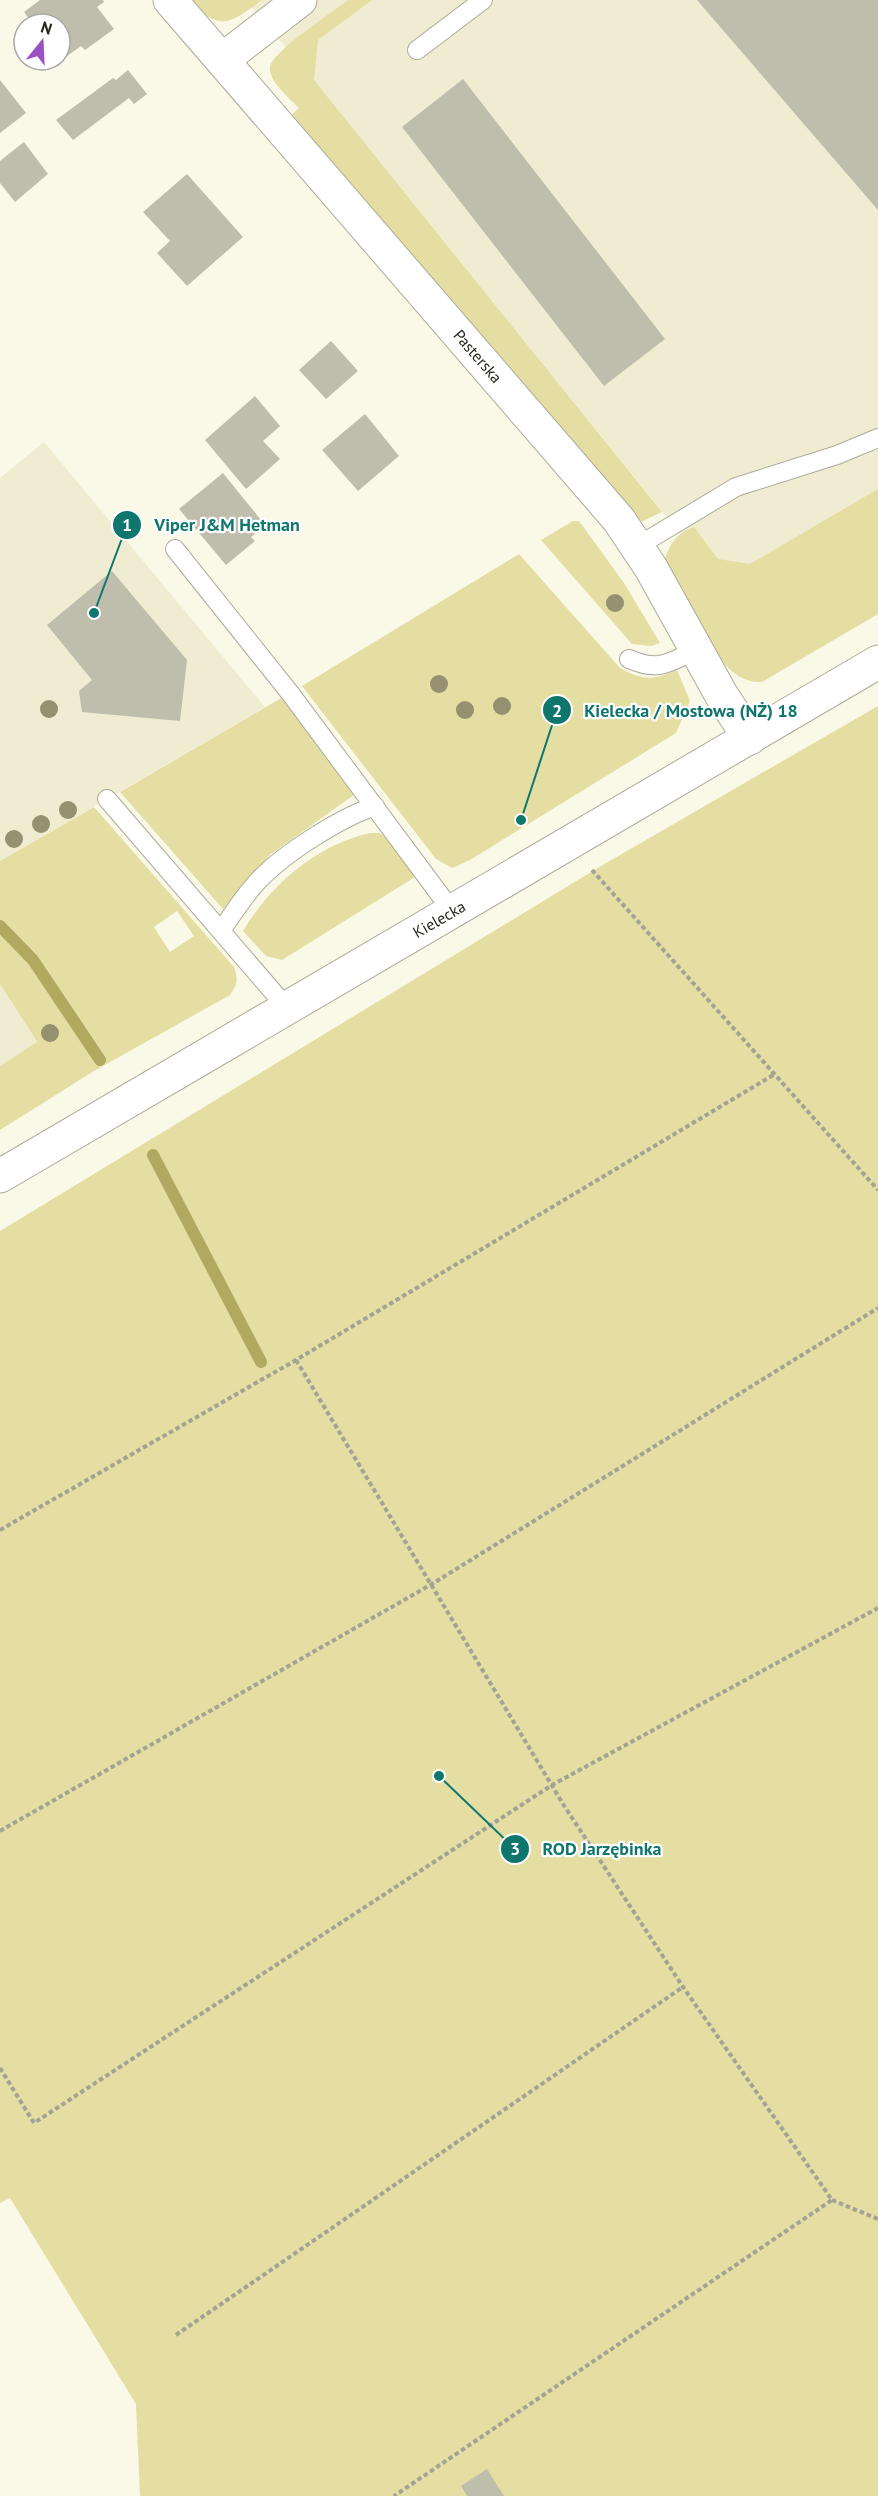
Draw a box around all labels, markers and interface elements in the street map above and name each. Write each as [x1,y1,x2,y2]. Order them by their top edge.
north arrow [12,12,72,72]
text: N [39,17,55,39]
street label: Pasterska [449,325,507,387]
callout: Viper J&M Hetman [112,507,312,543]
text: 1 [122,513,132,536]
text: Viper J&M Hetman [153,513,300,536]
callout: Kielecka / Mostowa (NŻ) 18 [542,692,810,728]
text: 2 [552,699,562,722]
text: Kielecka / Mostowa (NŻ) 18 [584,699,798,722]
street label: Kielecka [409,896,469,942]
callout: ROD Jarzębinka [500,1831,673,1867]
text: 3 [510,1837,520,1860]
text: ROD Jarzębinka [543,1837,661,1860]

